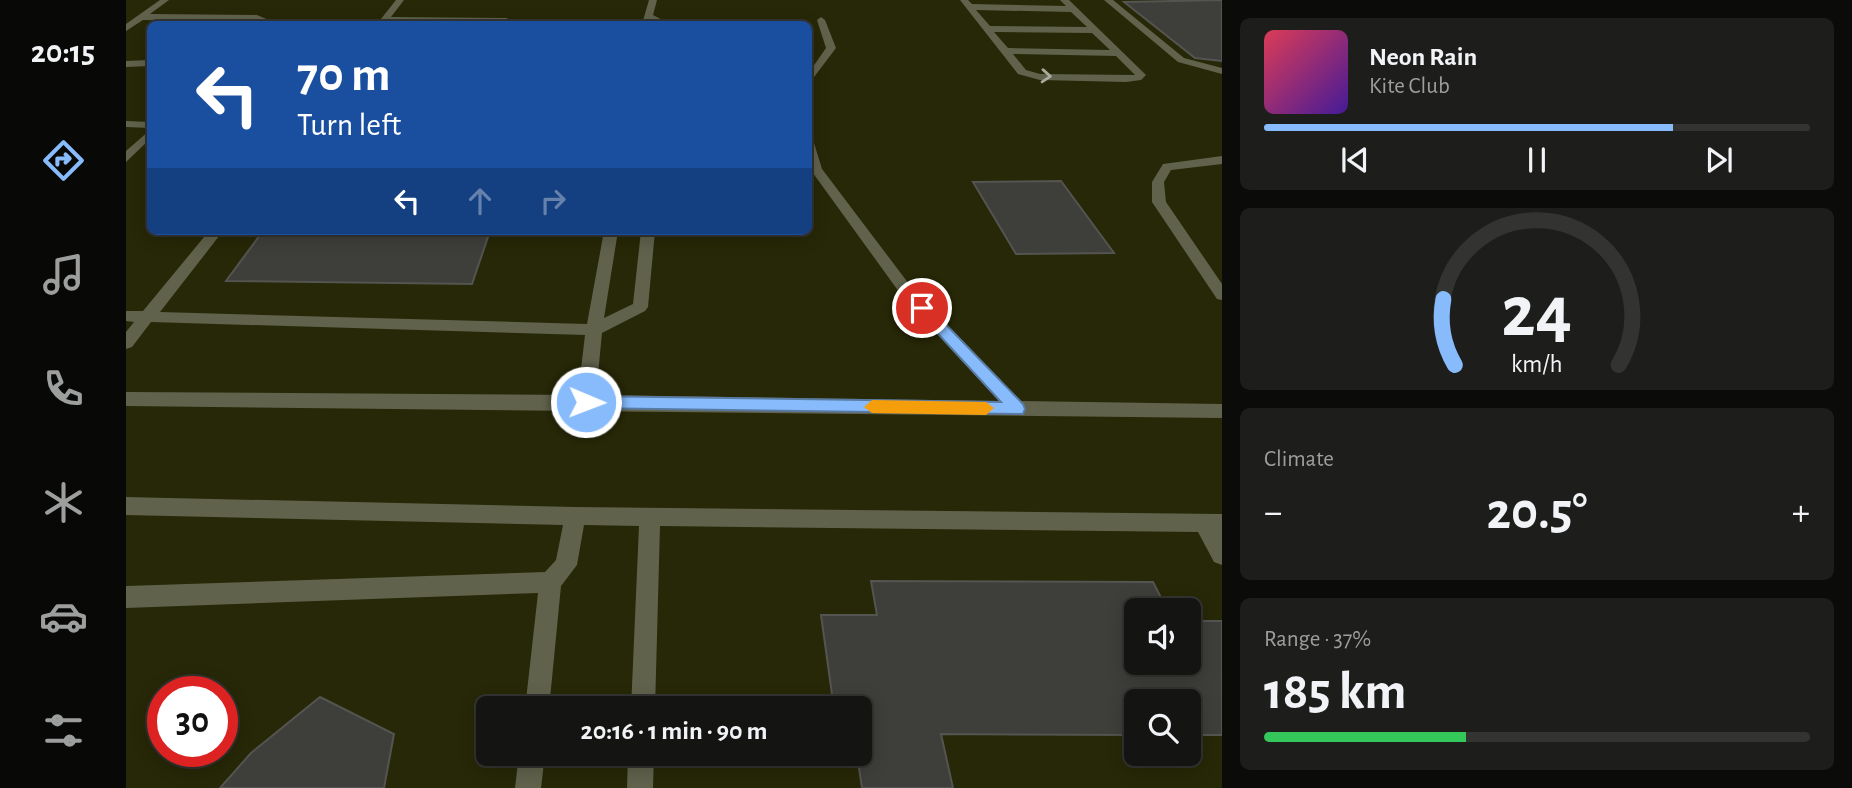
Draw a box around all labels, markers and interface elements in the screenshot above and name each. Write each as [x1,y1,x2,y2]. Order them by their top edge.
text: 20:15 [31,36,95,68]
text: Neon Rain [1369,44,1477,70]
icon: left [182,49,273,140]
text: 70 m [297,51,391,100]
one-way arrow [1041,68,1052,83]
text: Kite Club [1369,75,1450,98]
text: Turn left [297,109,401,141]
icon: directions [39,136,88,185]
icon: previous [1336,141,1374,179]
icon: pause [1518,141,1556,179]
icon: next [1700,141,1738,179]
icon: left [388,182,426,220]
icon: ahead [461,182,499,220]
icon: right [534,182,572,220]
icon: music [39,250,88,299]
text: 24 [1502,277,1572,350]
pin [892,278,952,338]
icon: arrive [903,289,941,327]
text: km/h [1511,352,1563,377]
icon: phone [39,364,88,413]
position arrow [549,365,623,439]
text: Climate [1264,448,1334,471]
icon: climate [39,478,88,527]
text: 20.5° [1486,486,1588,538]
text: − [1264,494,1282,532]
text: + [1792,494,1810,532]
icon: car [39,592,88,641]
map controls [1124,598,1201,766]
button: sound [1124,598,1201,675]
text: Range · 37% [1264,628,1371,651]
text: 185 km [1264,666,1406,718]
speed limit sign: 30 [147,676,238,767]
button: search [1124,689,1201,766]
icon: filters [39,706,88,755]
text: 20:16 · 1 min · 90 m [580,718,768,744]

